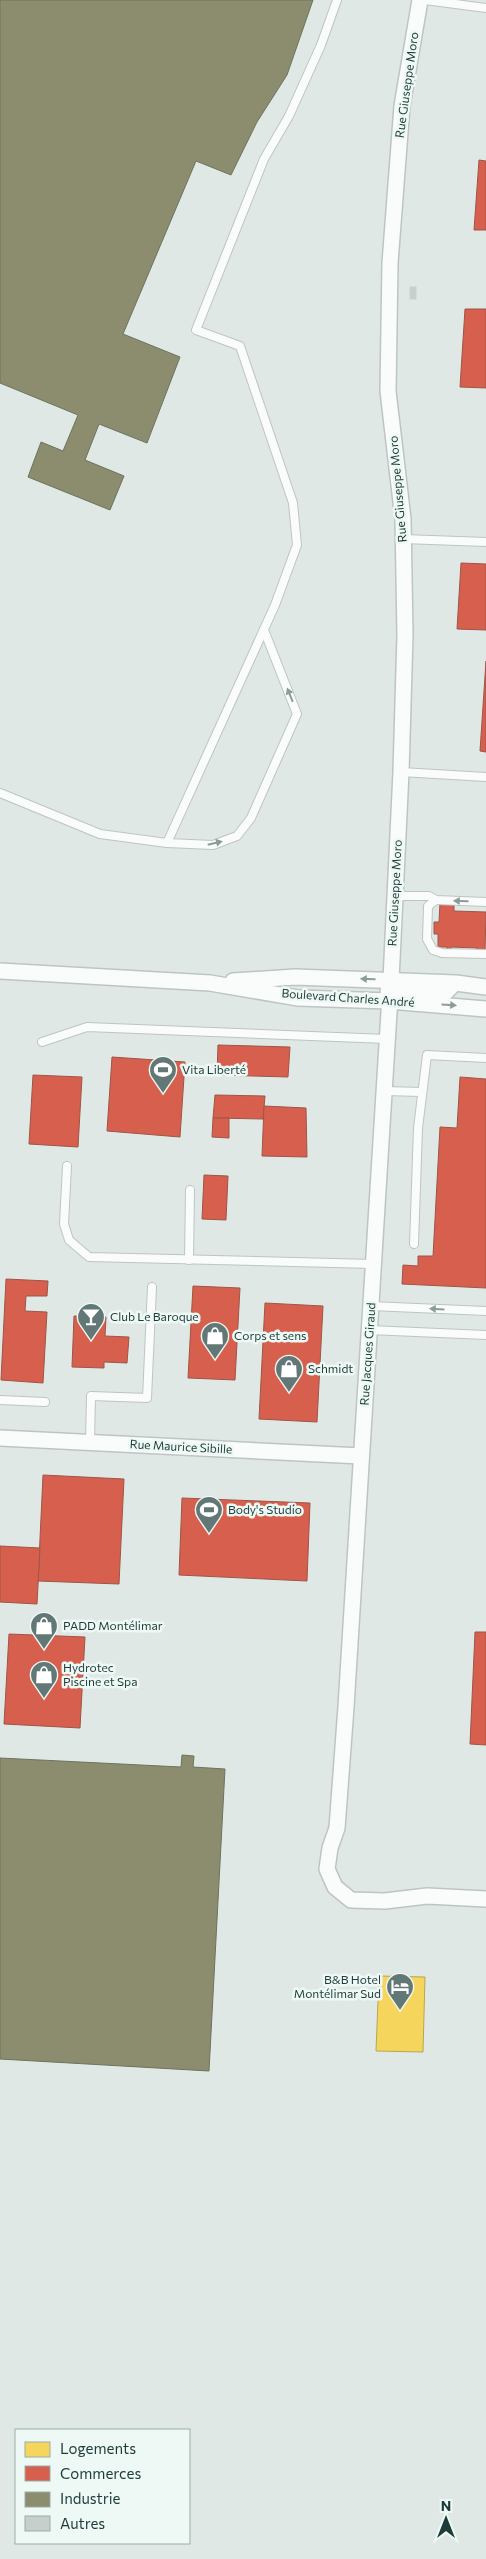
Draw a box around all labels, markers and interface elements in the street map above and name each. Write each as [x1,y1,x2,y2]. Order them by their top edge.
street label: Rue Giuseppe Moro [392,31,420,139]
street label: Rue Giuseppe Moro [385,435,409,543]
one-way arrow [285,688,293,702]
one-way arrow [207,839,223,847]
street label: Rue Giuseppe Moro [384,839,404,947]
one-way arrow [453,897,469,905]
one-way arrow [359,975,375,983]
street label: Boulevard Charles André [281,985,415,1009]
one-way arrow [442,1002,458,1010]
sports icon: Vita Liberté [148,1055,178,1094]
place label: Vita Liberté [182,1062,246,1076]
bar icon: Club Le Baroque [76,1302,106,1341]
street label: Rue Jacques Giraud [356,1302,379,1406]
one-way arrow [429,1304,445,1312]
place label: Club Le Baroque [110,1309,199,1323]
shop icon: Corps et sens [200,1321,230,1360]
place label: Corps et sens [234,1328,307,1342]
shop icon: Schmidt [274,1354,304,1393]
place label: Schmidt [308,1361,353,1375]
street label: Rue Maurice Sibille [129,1436,233,1456]
sports icon: Body's Studio [194,1495,224,1534]
place label: Body's Studio [228,1502,302,1516]
shop icon: PADD Montélimar [29,1611,59,1650]
place label: PADD Montélimar [63,1618,163,1632]
shop icon: Hydrotec Piscine et Spa [29,1660,59,1699]
place label: Hydrotec Piscine et Spa [63,1660,137,1688]
place label: B&B Hotel Montélimar Sud [294,1972,381,2000]
hotel icon: B&B Hotel Montélimar Sud [385,1972,415,2011]
legend [15,2429,190,2544]
text: Logements [60,2439,136,2457]
text: Commerces [60,2464,141,2482]
text: Industrie [60,2489,121,2507]
north arrow [421,2494,471,2544]
text: N [441,2497,451,2514]
text: Autres [60,2514,105,2532]

